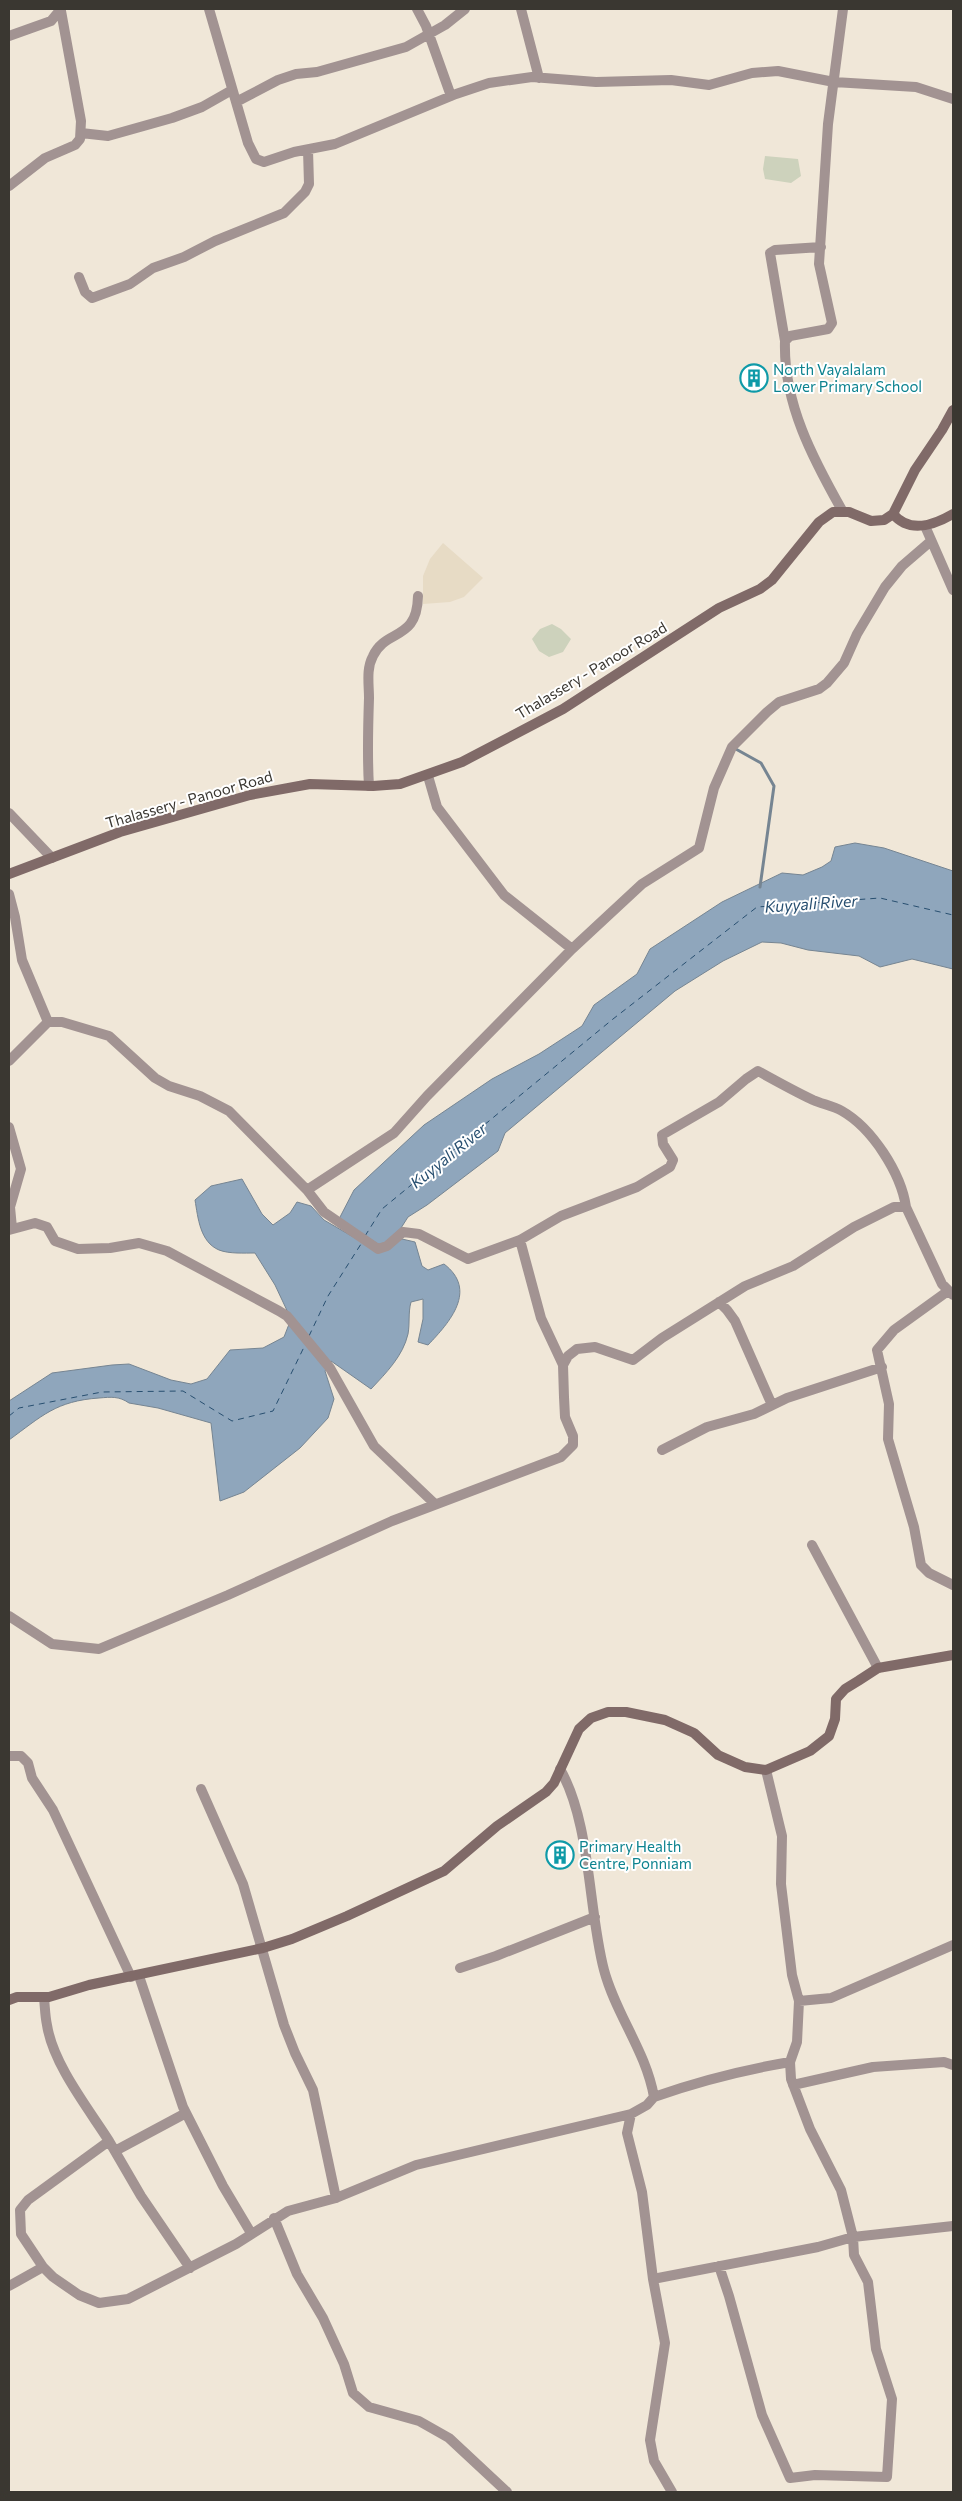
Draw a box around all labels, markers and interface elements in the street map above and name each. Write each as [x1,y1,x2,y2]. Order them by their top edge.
place label: North Vayalalam Lower Primary School [773,360,922,395]
building icon: North Vayalalam Lower Primary School [739,363,769,393]
street label: Thalassery - Panoor Road [512,618,670,722]
street label: Thalassery - Panoor Road [103,767,275,831]
water label: Kuyyali River [764,890,859,916]
water label: Kuyyali River [406,1118,491,1192]
place label: Primary Health Centre, Ponniam [579,1837,692,1872]
building icon: Primary Health Centre, Ponniam [545,1840,575,1870]

